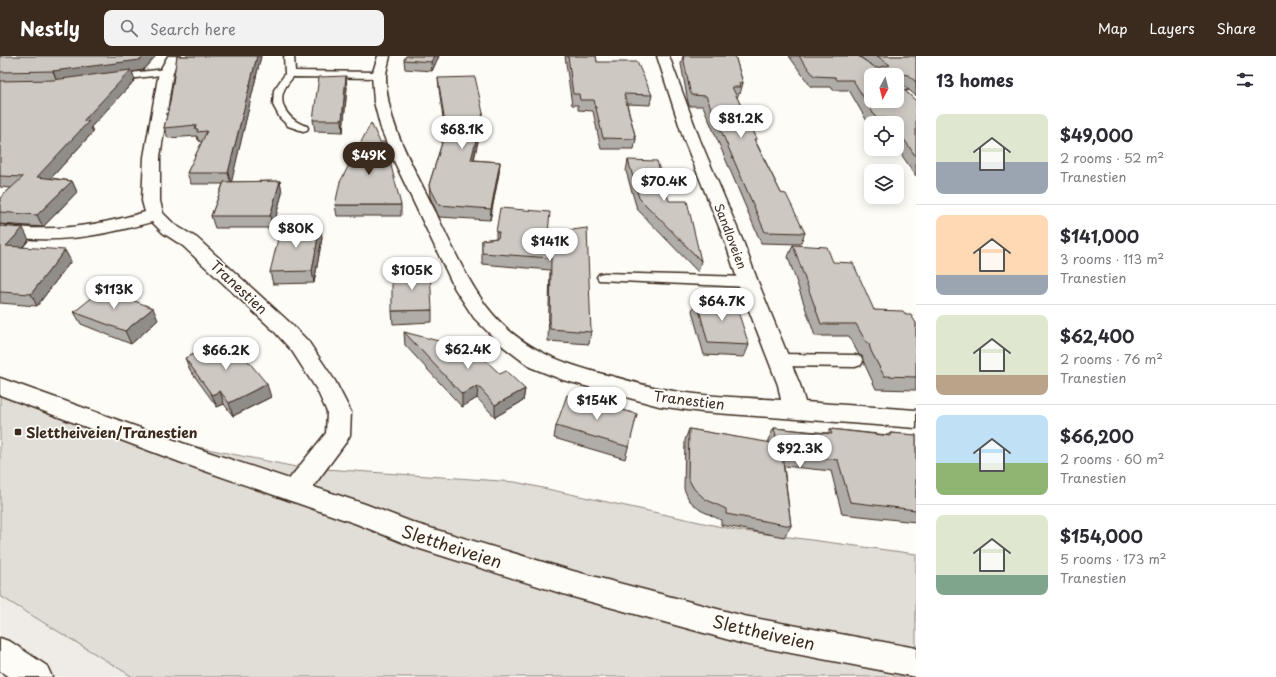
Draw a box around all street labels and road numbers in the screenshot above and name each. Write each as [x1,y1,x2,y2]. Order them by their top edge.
street label: Sandloveien [710,201,752,271]
street label: Tranestien [206,255,272,319]
street label: Tranestien [652,385,726,415]
street label: Slettheiveien [398,518,506,574]
street label: Slettheiveien [710,608,818,656]

